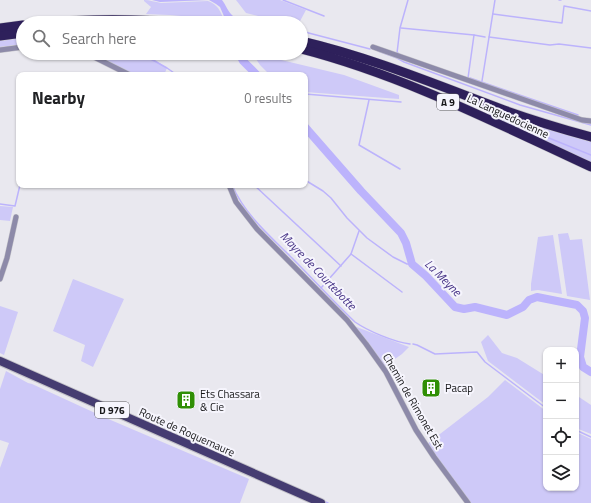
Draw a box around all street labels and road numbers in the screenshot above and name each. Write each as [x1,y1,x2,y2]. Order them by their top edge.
street label: La Languedocienne [464,90,552,142]
road number: A 9 [437,94,459,110]
street label: Chemin de Rimonet Est [379,350,447,452]
road number: D 976 [95,402,129,418]
street label: Route de Roquemaure [137,404,238,461]

